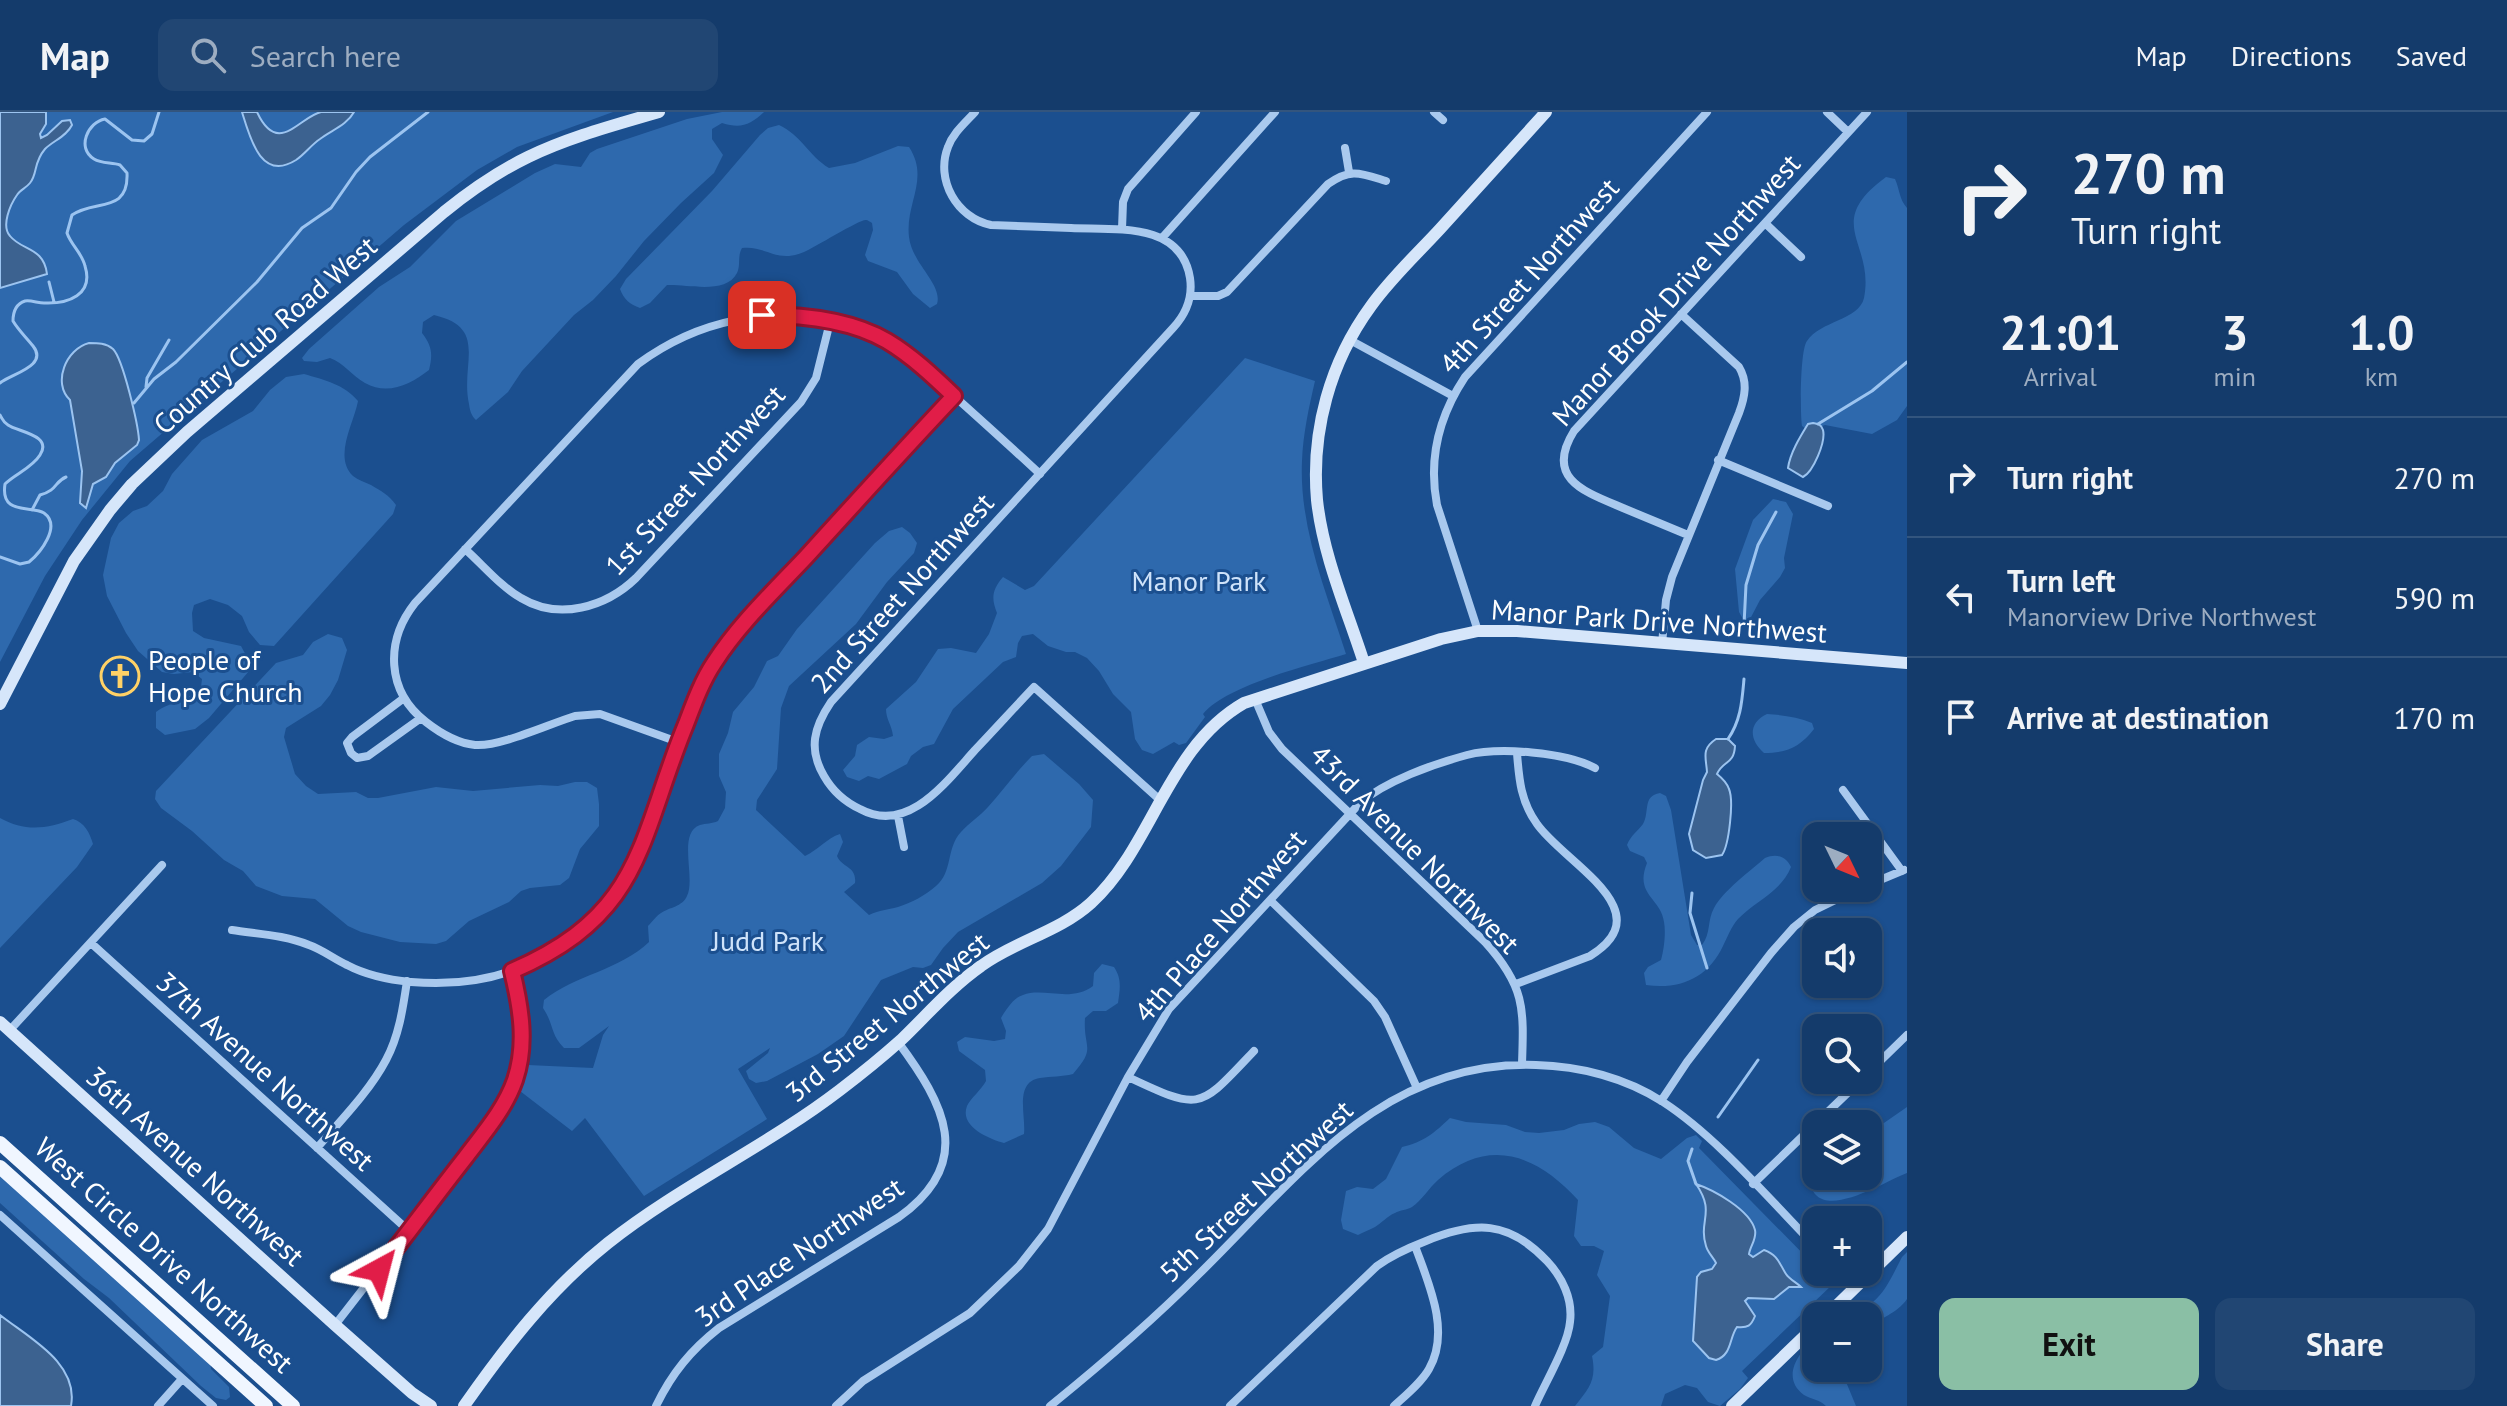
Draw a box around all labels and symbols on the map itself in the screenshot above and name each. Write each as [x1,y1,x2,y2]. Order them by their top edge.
street label: Manor Brook Drive Northwest [1543,145,1808,434]
street label: 4th Street Northwest [1431,170,1627,381]
street label: Country Club Road West [145,227,385,442]
pin [728,281,796,349]
street label: 1st Street Northwest [597,376,793,583]
street label: 2nd Street Northwest [802,484,1002,701]
park label: Manor Park [1132,562,1267,599]
street label: Manor Park Drive Northwest [1490,590,1829,651]
place label: People of Hope Church [148,641,303,710]
church icon: People of Hope Church [99,655,141,697]
street label: 43rd Avenue Northwest [1303,736,1528,962]
street label: 4th Place Northwest [1126,821,1314,1030]
north arrow [1802,822,1882,902]
park label: Judd Park [711,922,825,959]
street label: 3rd Street Northwest [777,923,996,1110]
street label: 37th Avenue Northwest [149,963,382,1179]
street label: 36th Avenue Northwest [78,1058,313,1274]
street label: 5th Street Northwest [1151,1091,1361,1290]
street label: West Circle Drive Northwest [27,1129,302,1381]
street label: 3rd Place Northwest [687,1168,910,1335]
position arrow [337,1228,421,1312]

